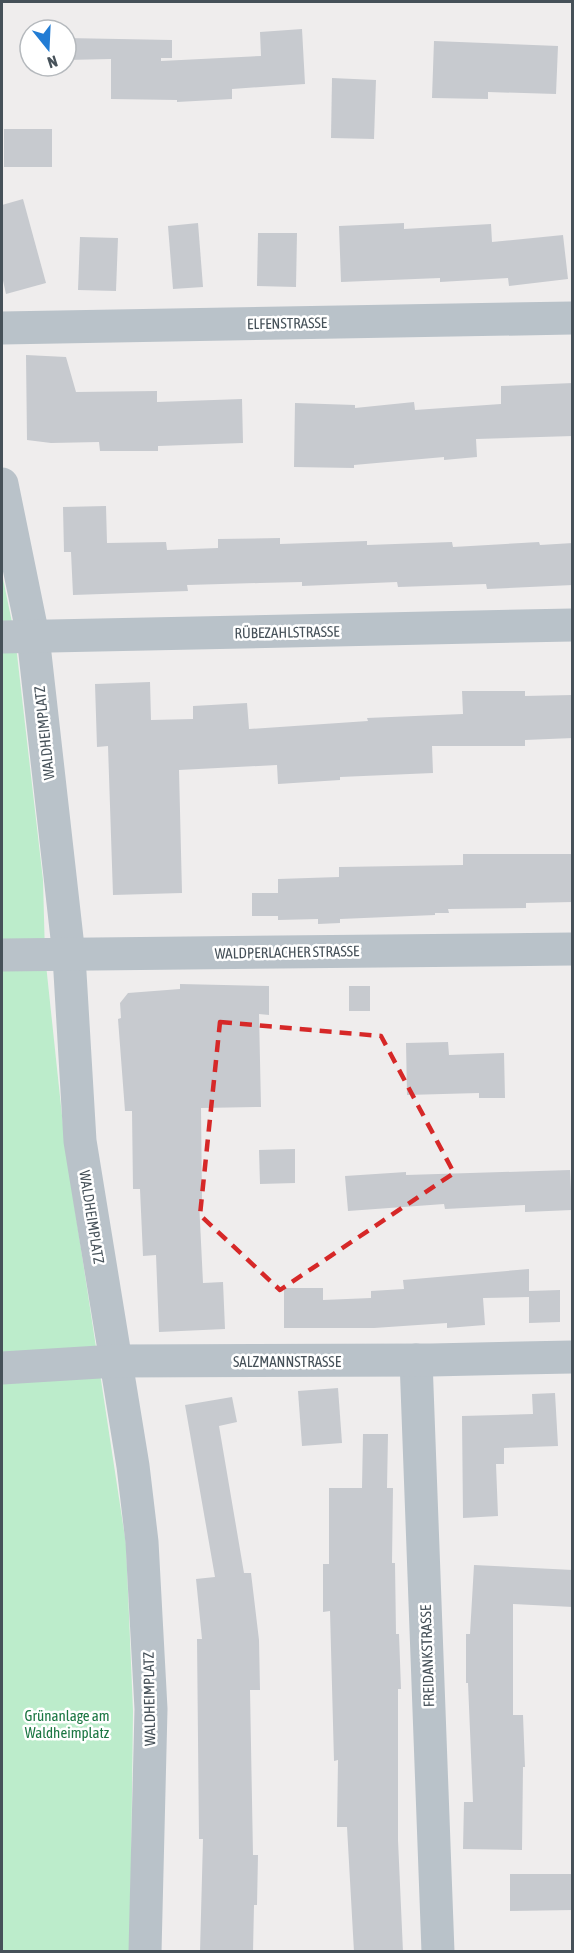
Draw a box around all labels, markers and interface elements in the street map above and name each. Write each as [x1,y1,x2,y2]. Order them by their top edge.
north arrow [18,18,78,78]
text: N [45,52,60,72]
street label: ELFENSTRASSE [247,314,328,332]
street label: RÜBEZAHLSTRASSE [234,623,340,641]
street label: WALDHEIMPLATZ [31,685,57,781]
street label: WALDPERLACHER STRASSE [215,942,360,962]
street label: WALDHEIMPLATZ [76,1169,108,1265]
street label: SALZMANNSTRASSE [233,1353,342,1370]
street label: FREIDANKSTRASSE [417,1604,437,1707]
street label: WALDHEIMPLATZ [140,1651,158,1746]
park label: Grünanlage am Waldheimplatz [25,1707,110,1741]

